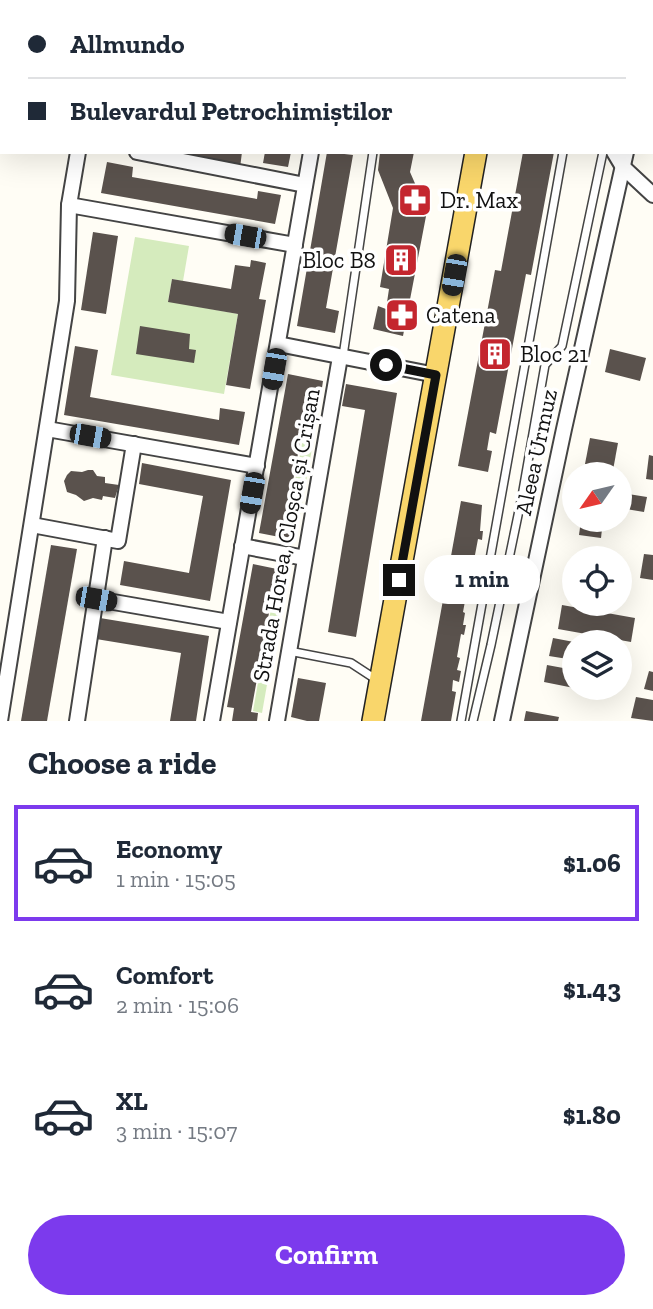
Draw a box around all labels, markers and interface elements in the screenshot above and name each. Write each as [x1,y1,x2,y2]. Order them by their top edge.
text: Allmundo [70,28,185,60]
text: Bulevardul Petrochimiștilor [70,95,393,127]
pharmacy icon: Dr. Max [396,181,434,219]
place label: Dr. Max [440,186,518,214]
car [223,222,268,250]
building icon: Bloc B8 [382,241,420,279]
place label: Bloc B8 [302,246,376,274]
car [441,252,468,298]
pharmacy icon: Catena [383,296,421,334]
place label: Catena [426,301,496,329]
building icon: Bloc 21 [476,335,514,373]
place label: Bloc 21 [520,340,588,368]
car [261,346,288,392]
route start [370,349,402,381]
street label: Strada Horea, Cloșca și Crișan [246,386,326,684]
street label: Aleea Urmuz [509,386,563,518]
car [68,422,113,450]
north arrow [562,462,632,532]
map controls [562,462,632,700]
car [239,470,266,516]
button: locate [562,546,632,616]
callout: 1 min [424,556,539,604]
route end [383,564,415,596]
text: 1 min [455,565,509,593]
car [74,585,119,613]
button: layers [562,630,632,700]
text: Choose a ride [28,744,216,782]
icon: car [32,832,95,895]
text: Economy [116,833,222,865]
text: $1.06 [563,847,621,879]
text: 1 min · 15:05 [116,865,236,893]
icon: car [32,958,95,1021]
text: Comfort [116,959,213,991]
text: $1.43 [563,973,621,1005]
text: 2 min · 15:06 [116,991,239,1019]
icon: car [32,1084,95,1147]
text: XL [116,1085,148,1117]
text: $1.80 [563,1099,621,1131]
text: 3 min · 15:07 [116,1117,237,1145]
button: Confirm [28,1215,625,1295]

